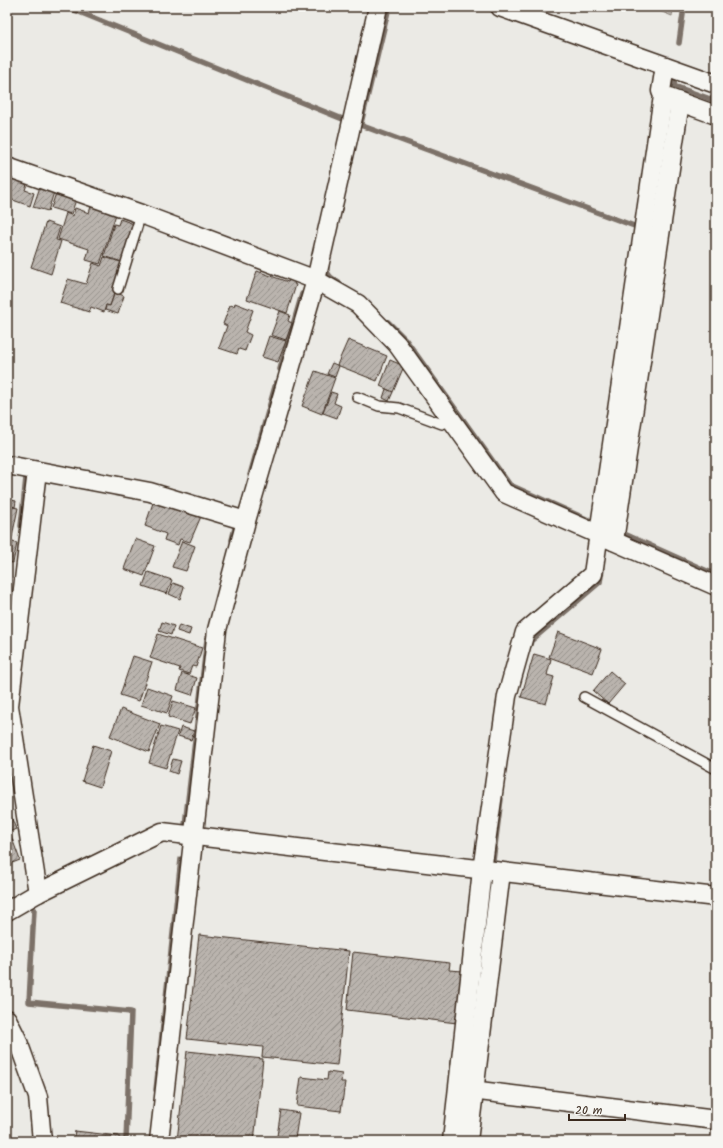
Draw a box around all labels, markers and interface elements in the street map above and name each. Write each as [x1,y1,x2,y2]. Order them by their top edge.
scale bar [569,1096,625,1122]
text: 20 m [575,1101,603,1120]

